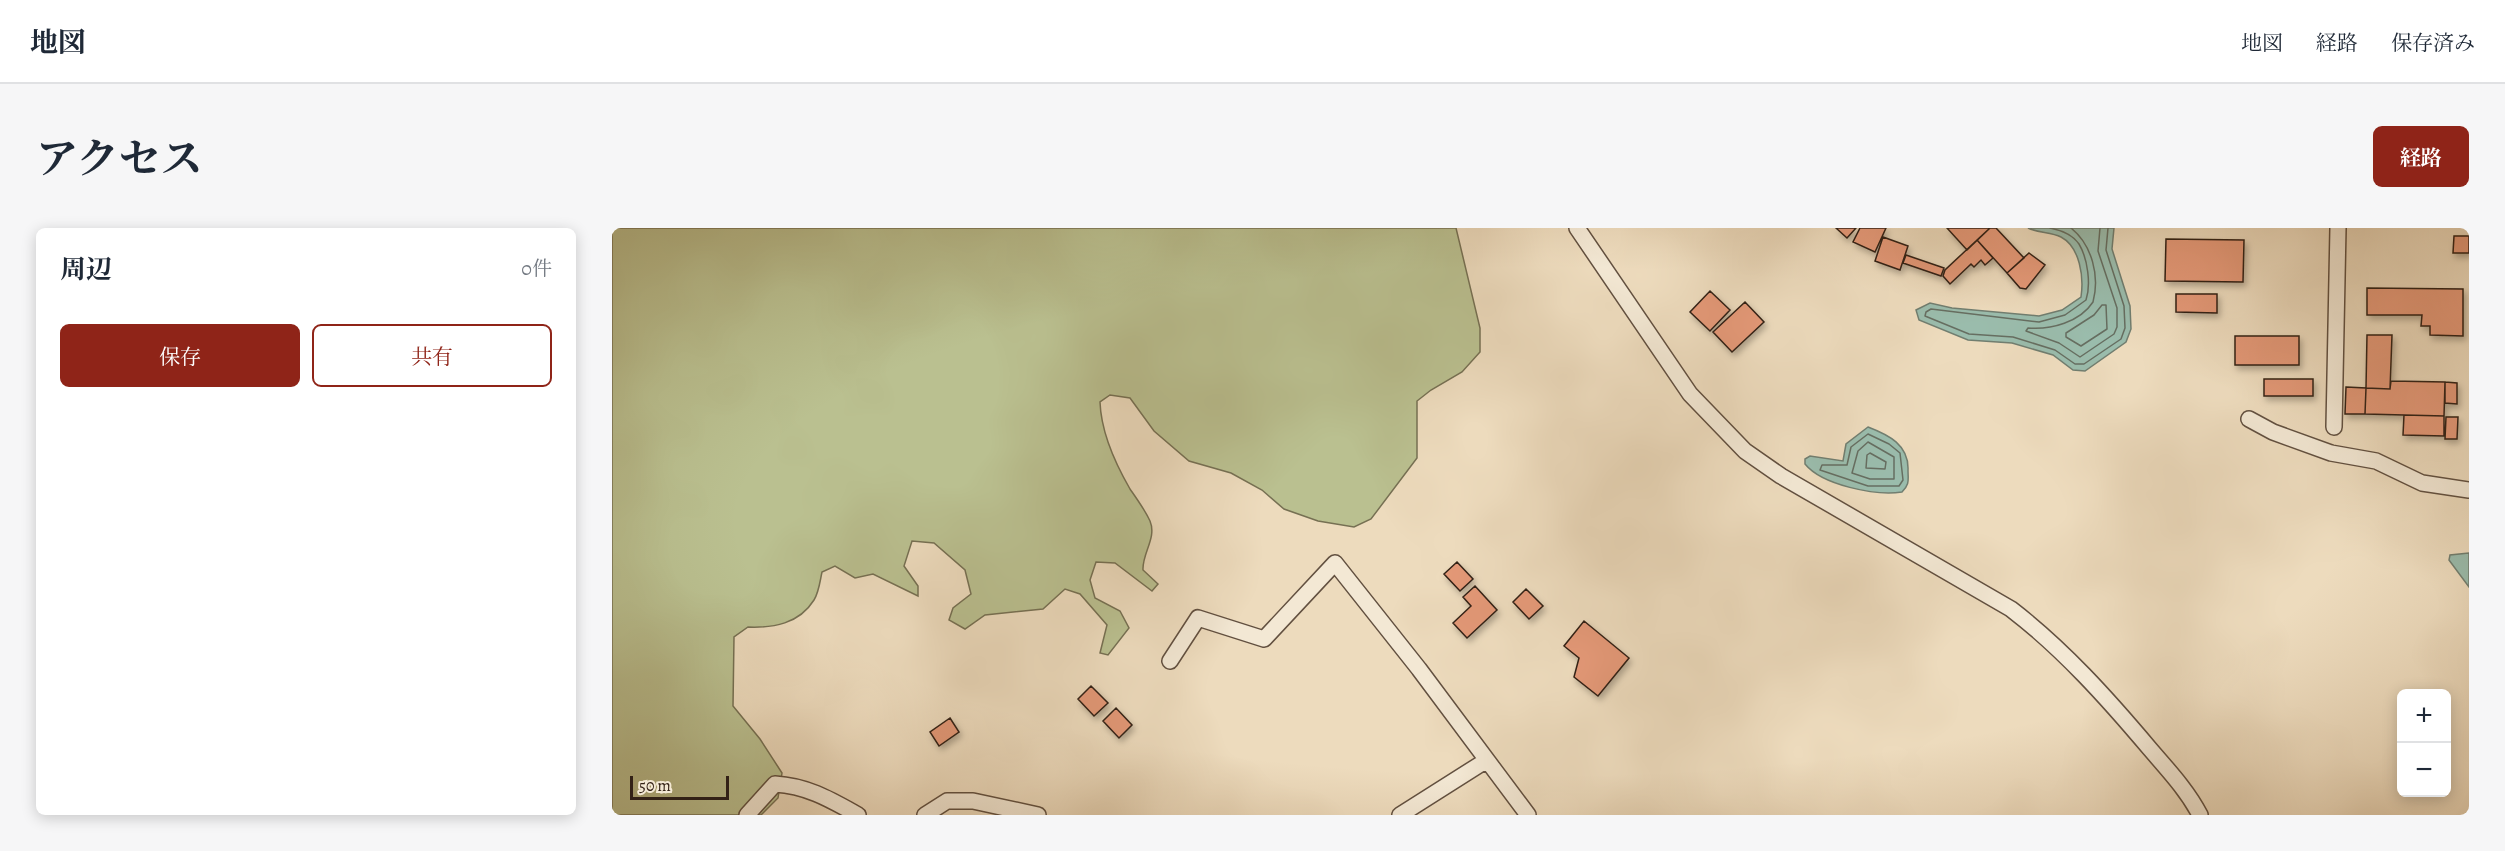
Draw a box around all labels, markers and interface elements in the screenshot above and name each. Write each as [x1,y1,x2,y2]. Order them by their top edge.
text: 地図 [30,24,86,62]
text: 地図 [2241,29,2283,57]
text: 経路 [2316,29,2358,57]
text: 保存済み [2391,29,2475,57]
button: 経路 [2373,126,2469,187]
text: アクセス [36,130,203,187]
text: 周辺 [60,252,112,287]
text: 0件 [521,255,552,282]
button: 保存 [60,324,300,387]
button: 共有 [312,324,552,387]
map controls [2397,689,2451,797]
button: + [2397,689,2451,743]
button: − [2397,743,2451,797]
scale bar [630,773,729,800]
text: 50 m [639,775,671,797]

